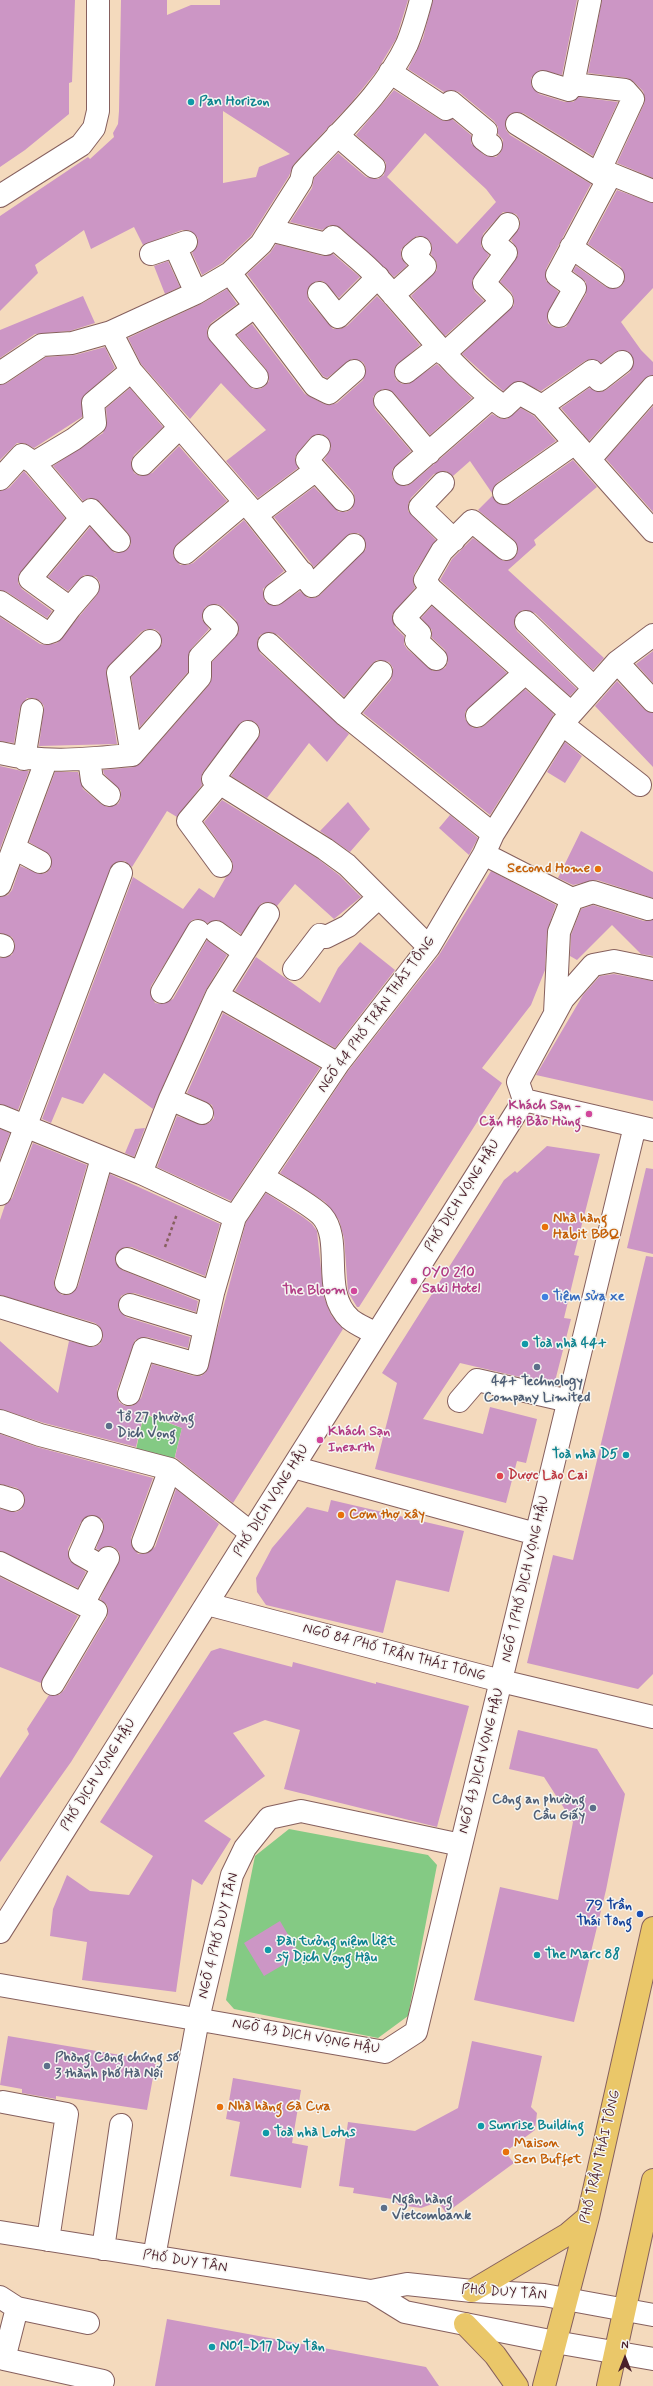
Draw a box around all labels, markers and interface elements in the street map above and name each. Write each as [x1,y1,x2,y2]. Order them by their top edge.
place label: Pan Horizon [199,94,270,110]
marker: Pan Horizon [186,97,196,107]
place label: Second Home [507,861,590,877]
marker: Second Home [593,864,603,874]
street label: NGÕ 44 PHỐ TRẦN THÁI TÔNG [315,934,439,1096]
place label: Khách Sạn - Căn Hộ Bảo Hùng [479,1098,581,1130]
marker: Khách Sạn - Căn Hộ Bảo Hùng [584,1109,594,1119]
street label: PHỐ DỊCH VỌNG HẬU [422,1137,504,1255]
place label: Nhà hàng Habit BBQ [553,1211,620,1244]
marker: Nhà hàng Habit BBQ [540,1222,550,1232]
place label: OYO 210 Saki Hotel [422,1265,480,1298]
marker: OYO 210 Saki Hotel [409,1276,419,1286]
place label: The Bloom [282,1283,346,1299]
marker: The Bloom [349,1286,359,1296]
place label: Tiệm sửa xe [553,1289,625,1305]
marker: Tiệm sửa xe [540,1292,550,1302]
place label: Toà nhà 44+ [533,1336,607,1352]
marker: Toà nhà 44+ [520,1339,530,1349]
marker: 44+ Technology Company Limited [532,1362,542,1372]
place label: 44+ Technology Company Limited [484,1374,590,1406]
place label: Tổ 27 phường Dịch Vọng [117,1410,194,1442]
marker: Tổ 27 phường Dịch Vọng [104,1421,114,1431]
place label: Khách Sạn Inearth [328,1424,390,1456]
marker: Khách Sạn Inearth [315,1435,325,1445]
street label: PHỐ DỊCH VỌNG HẬU [231,1442,313,1560]
place label: Toà nhà D5 [552,1447,618,1463]
marker: Toà nhà D5 [621,1450,631,1460]
place label: Dược Lào Cai [508,1468,588,1484]
marker: Dược Lào Cai [495,1471,505,1481]
street label: NGÕ 1 PHỐ DỊCH VỌNG HẬU [499,1494,553,1664]
place label: Cơm thợ xây [349,1507,425,1523]
marker: Cơm thợ xây [336,1510,346,1520]
street label: NGÕ 84 PHỐ TRẦN THÁI TÔNG [301,1620,487,1686]
street label: NGÕ 43 DỊCH VỌNG HẬU [456,1686,508,1836]
street label: PHỐ DỊCH VỌNG HẬU [58,1716,140,1834]
place label: Công an phường Cầu Giấy [492,1792,585,1824]
marker: Công an phường Cầu Giấy [588,1803,598,1813]
street label: NGÕ 4 PHỐ DUY TÂN [195,1871,243,2001]
place label: 79 Trần Thái Tông [576,1898,632,1930]
marker: 79 Trần Thái Tông [635,1909,645,1919]
place label: Đài tưởng niệm liệt sỹ Dịch Vọng Hậu [276,1934,395,1966]
marker: Đài tưởng niệm liệt sỹ Dịch Vọng Hậu [263,1945,273,1955]
place label: The Marc 88 [545,1947,620,1963]
marker: The Marc 88 [532,1950,542,1960]
street label: NGÕ 43 DỊCH VỌNG HẬU [231,2016,381,2058]
place label: Phòng Công chứng số 3 thành phố Hà Nội [55,2050,179,2082]
marker: Phòng Công chứng số 3 thành phố Hà Nội [42,2061,52,2071]
street label: PHỐ TRẦN THÁI TÔNG [577,2089,625,2225]
place label: Nhà hàng Gà Cựa [228,2099,331,2115]
marker: Nhà hàng Gà Cựa [215,2102,225,2112]
place label: Sunrise Building [489,2118,584,2134]
marker: Sunrise Building [476,2121,486,2131]
place label: Toà nhà Lotus [274,2125,355,2141]
marker: Toà nhà Lotus [261,2128,271,2138]
place label: Maison Sen Buffet [514,2136,582,2168]
marker: Maison Sen Buffet [501,2147,511,2157]
place label: Ngân hàng Vietcombank [392,2192,471,2224]
marker: Ngân hàng Vietcombank [379,2203,389,2213]
street label: PHỐ DUY TÂN [141,2247,229,2277]
street label: PHỐ DUY TÂN [461,2282,547,2304]
north arrow [605,2338,645,2378]
place label: N01-D17 Duy Tân [220,2339,325,2355]
text: N [621,2339,629,2353]
marker: N01-D17 Duy Tân [207,2342,217,2352]

